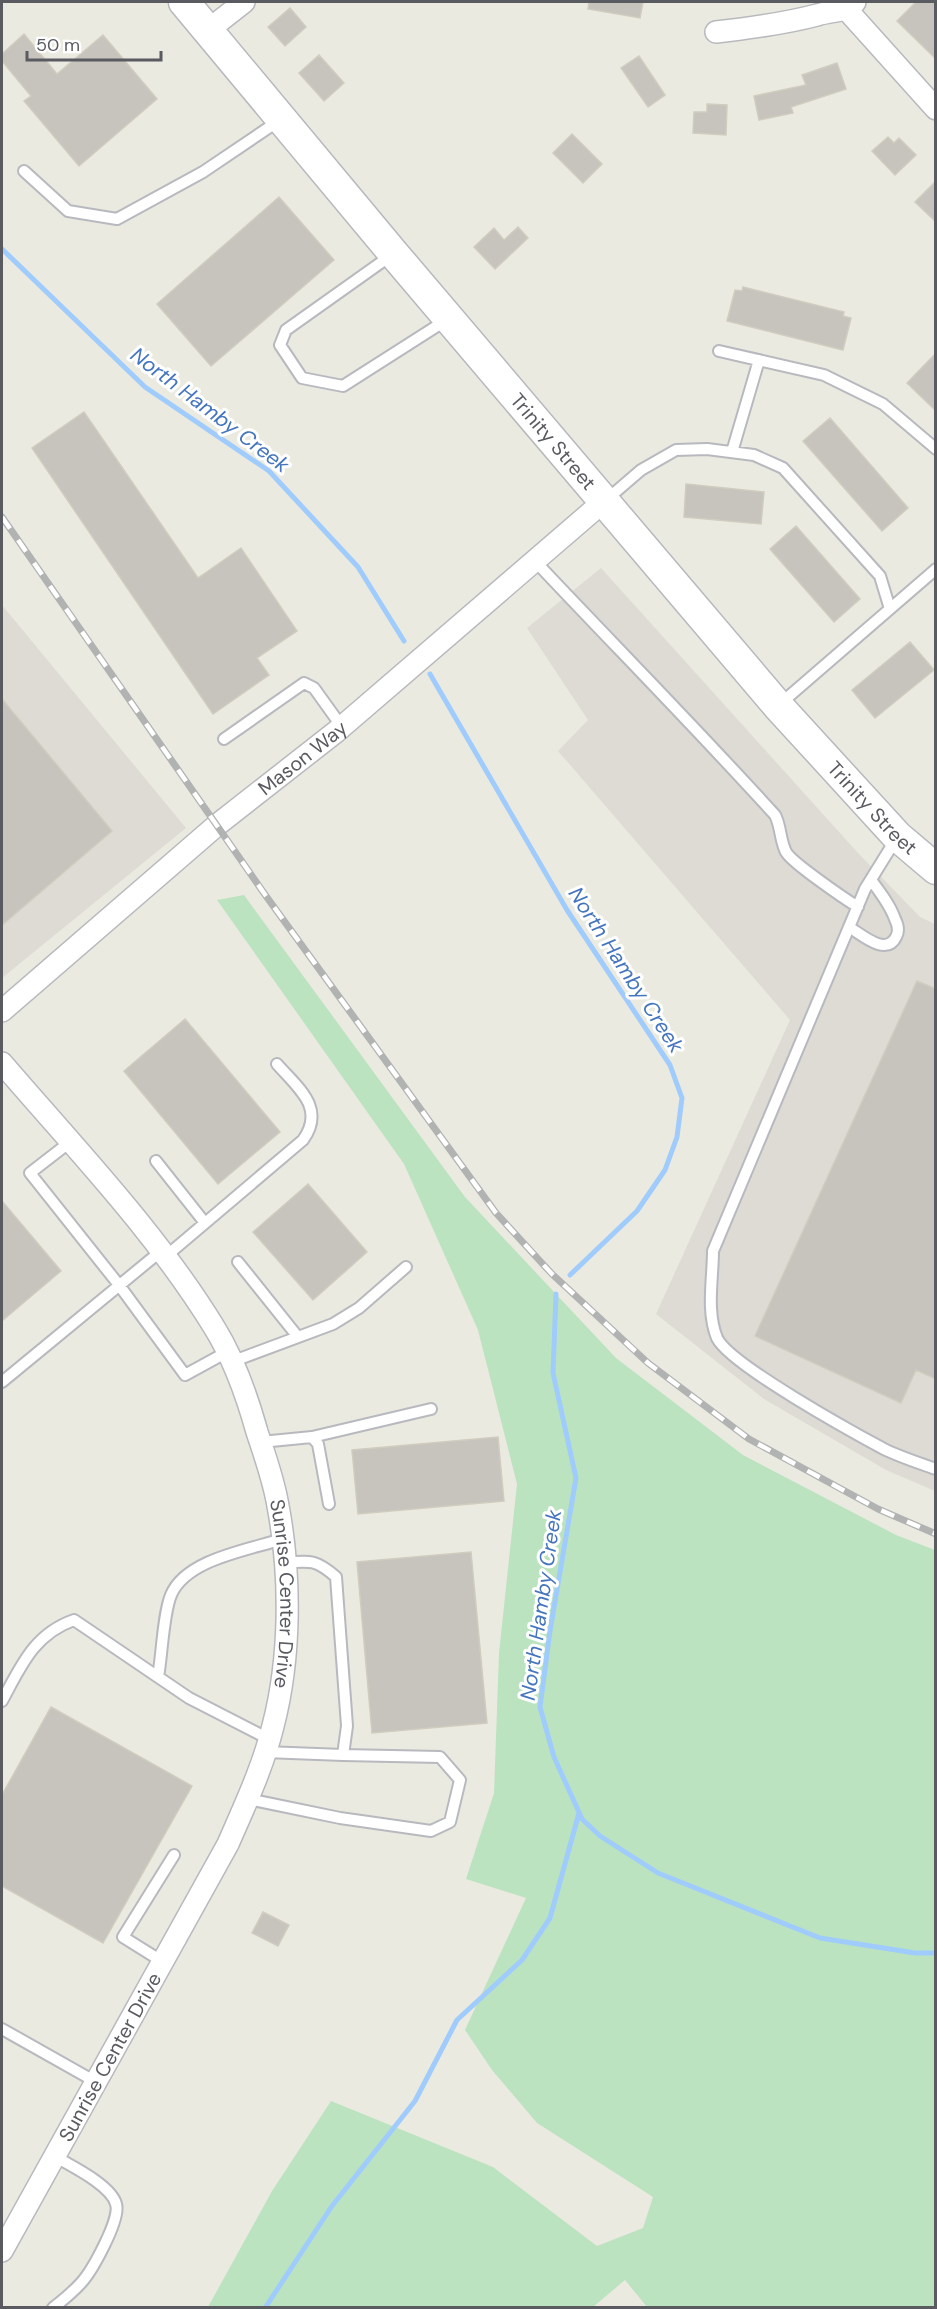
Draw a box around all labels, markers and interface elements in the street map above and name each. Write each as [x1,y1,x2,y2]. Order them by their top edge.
scale bar [27,24,160,62]
text: 50 m [36,33,80,57]
water label: North Hamby Creek [125,341,296,479]
street label: Trinity Street [505,387,602,496]
street label: Mason Way [253,715,353,801]
street label: Trinity Street [822,756,923,861]
water label: North Hamby Creek [562,882,690,1059]
street label: Sunrise Center Drive [264,1497,300,1690]
water label: North Hamby Creek [514,1507,568,1702]
street label: Sunrise Center Drive [53,1968,167,2146]

